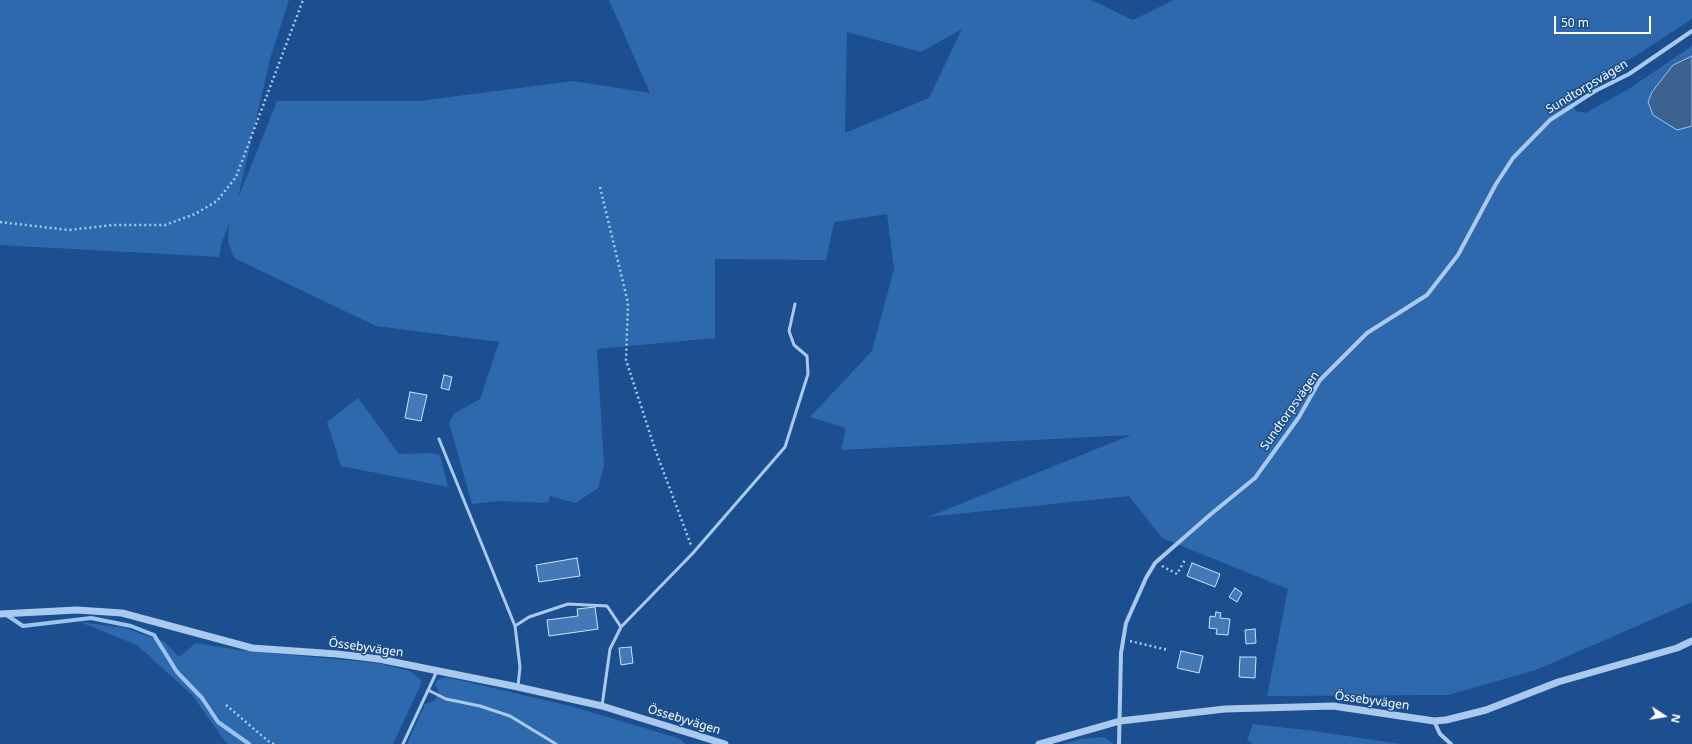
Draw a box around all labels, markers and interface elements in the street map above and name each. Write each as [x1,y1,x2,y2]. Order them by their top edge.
scale bar [1556,8,1653,34]
text: 50 m [1561,14,1589,31]
street label: Sundtorpsvägen [1543,57,1631,117]
street label: Sundtorpsvägen [1257,369,1323,453]
street label: Össebyvägen [328,636,404,660]
street label: Össebyvägen [1334,689,1410,713]
north arrow [1644,696,1684,736]
street label: Össebyvägen [646,702,722,738]
text: N [1668,713,1684,725]

